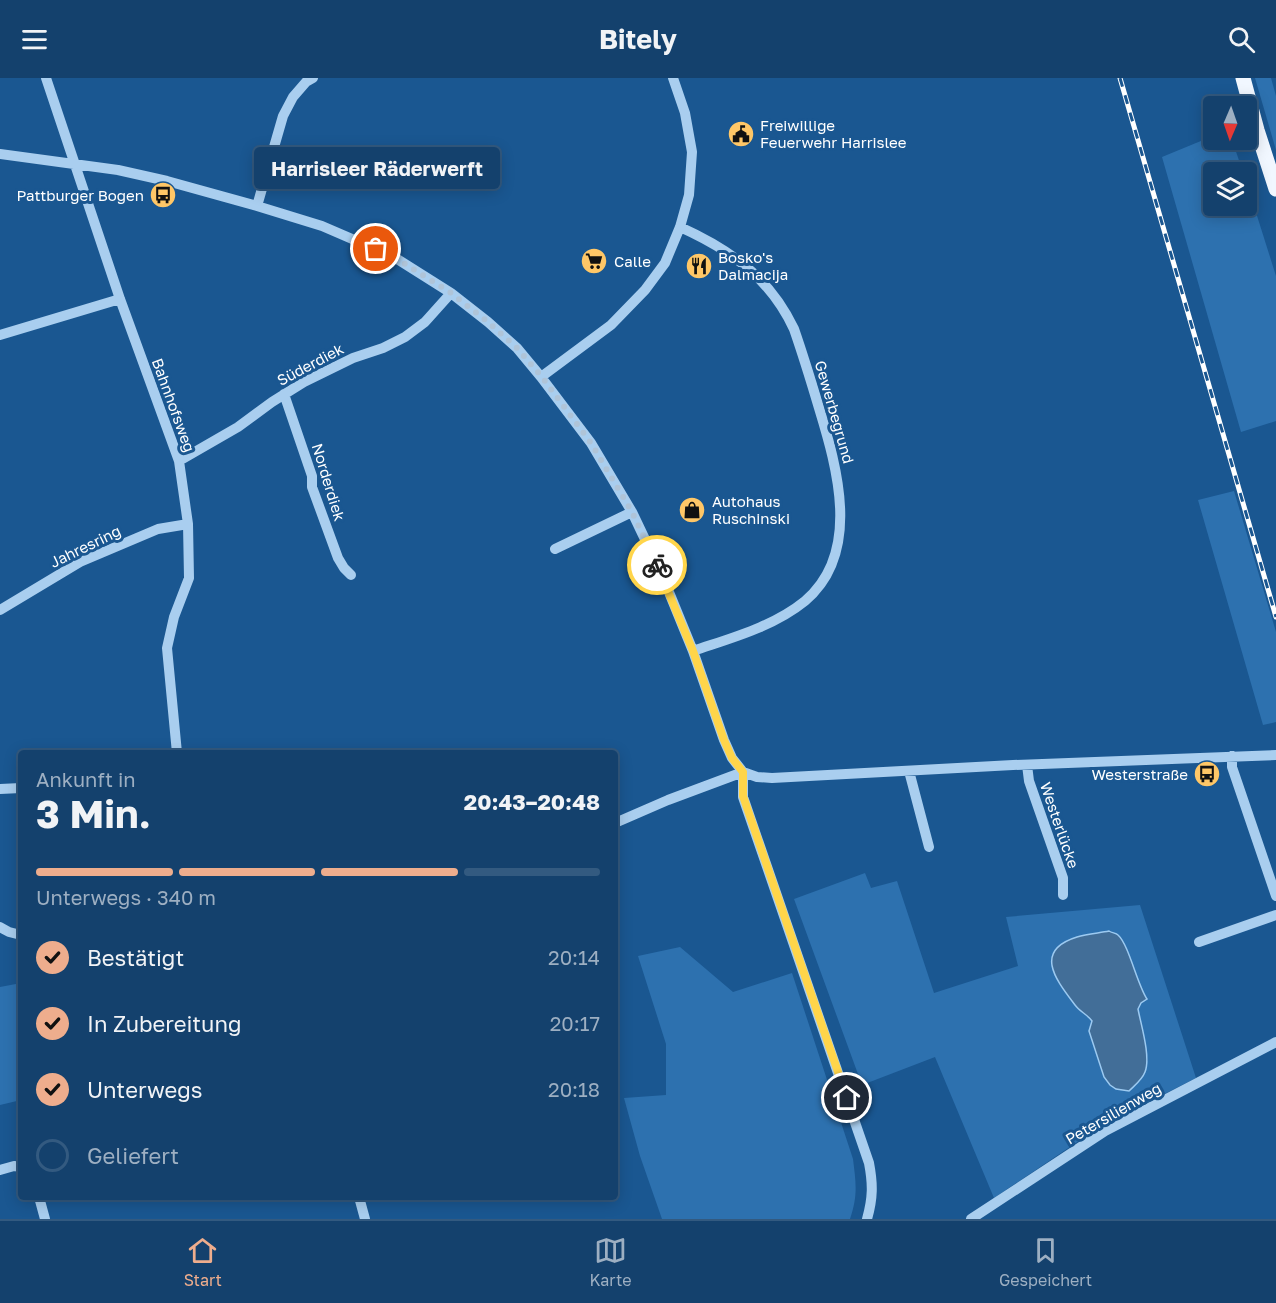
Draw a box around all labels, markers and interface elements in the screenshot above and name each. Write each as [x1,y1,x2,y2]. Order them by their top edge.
icon: menu [18,23,51,56]
text: Bitely [599,23,677,55]
icon: search [1225,23,1258,56]
north arrow [1203,96,1257,150]
map controls [1203,96,1257,216]
place label: Freiwillige Feuerwehr Harrislee [760,116,907,151]
public building icon: Freiwillige Feuerwehr Harrislee [726,119,756,149]
callout: Harrisleer Räderwerft [253,147,499,189]
text: Harrisleer Räderwerft [271,156,483,180]
button: layers [1203,162,1257,216]
bus stop icon: Pattburger Bogen [148,180,178,210]
place label: Pattburger Bogen [16,186,144,204]
pin [350,223,401,274]
icon: bag [359,232,392,265]
supermarket icon: Calle [579,246,609,276]
place label: Bosko's Dalmacija [718,248,788,283]
restaurant icon: Bosko's Dalmacija [684,251,714,281]
place label: Calle [614,252,651,270]
street label: Süderdiek [274,339,347,389]
street label: Bahnhofsweg [149,356,199,454]
street label: Gewerbegrund [812,358,858,466]
street label: Norderdiek [309,441,349,523]
place label: Autohaus Ruschinski [712,492,790,527]
shop icon: Autohaus Ruschinski [677,495,707,525]
street label: Jahresring [47,521,123,571]
courier [627,535,687,595]
icon: bike [641,549,674,582]
bus stop icon: Westerstraße [1192,759,1222,789]
place label: Westerstraße [1091,765,1188,783]
text: Ankunft in [36,767,136,791]
street label: Westerlücke [1037,780,1083,871]
text: 20:43–20:48 [464,788,600,815]
text: 3 Min. [36,790,151,837]
text: Unterwegs · 340 m [36,885,216,909]
icon: check [36,941,69,974]
text: Bestätigt [87,944,184,971]
text: 20:14 [548,945,600,969]
icon: check [36,1007,69,1040]
text: In Zubereitung [87,1010,242,1037]
text: 20:17 [550,1011,600,1035]
pin [821,1072,872,1123]
icon: check [36,1073,69,1106]
text: Unterwegs [87,1076,203,1103]
text: 20:18 [548,1077,600,1101]
street label: Petersilienweg [1062,1078,1164,1148]
icon: home [830,1081,863,1114]
text: Geliefert [87,1142,179,1169]
tab: Start [184,1234,222,1290]
tab: Karte [589,1234,632,1290]
tab: Gespeichert [999,1234,1092,1290]

